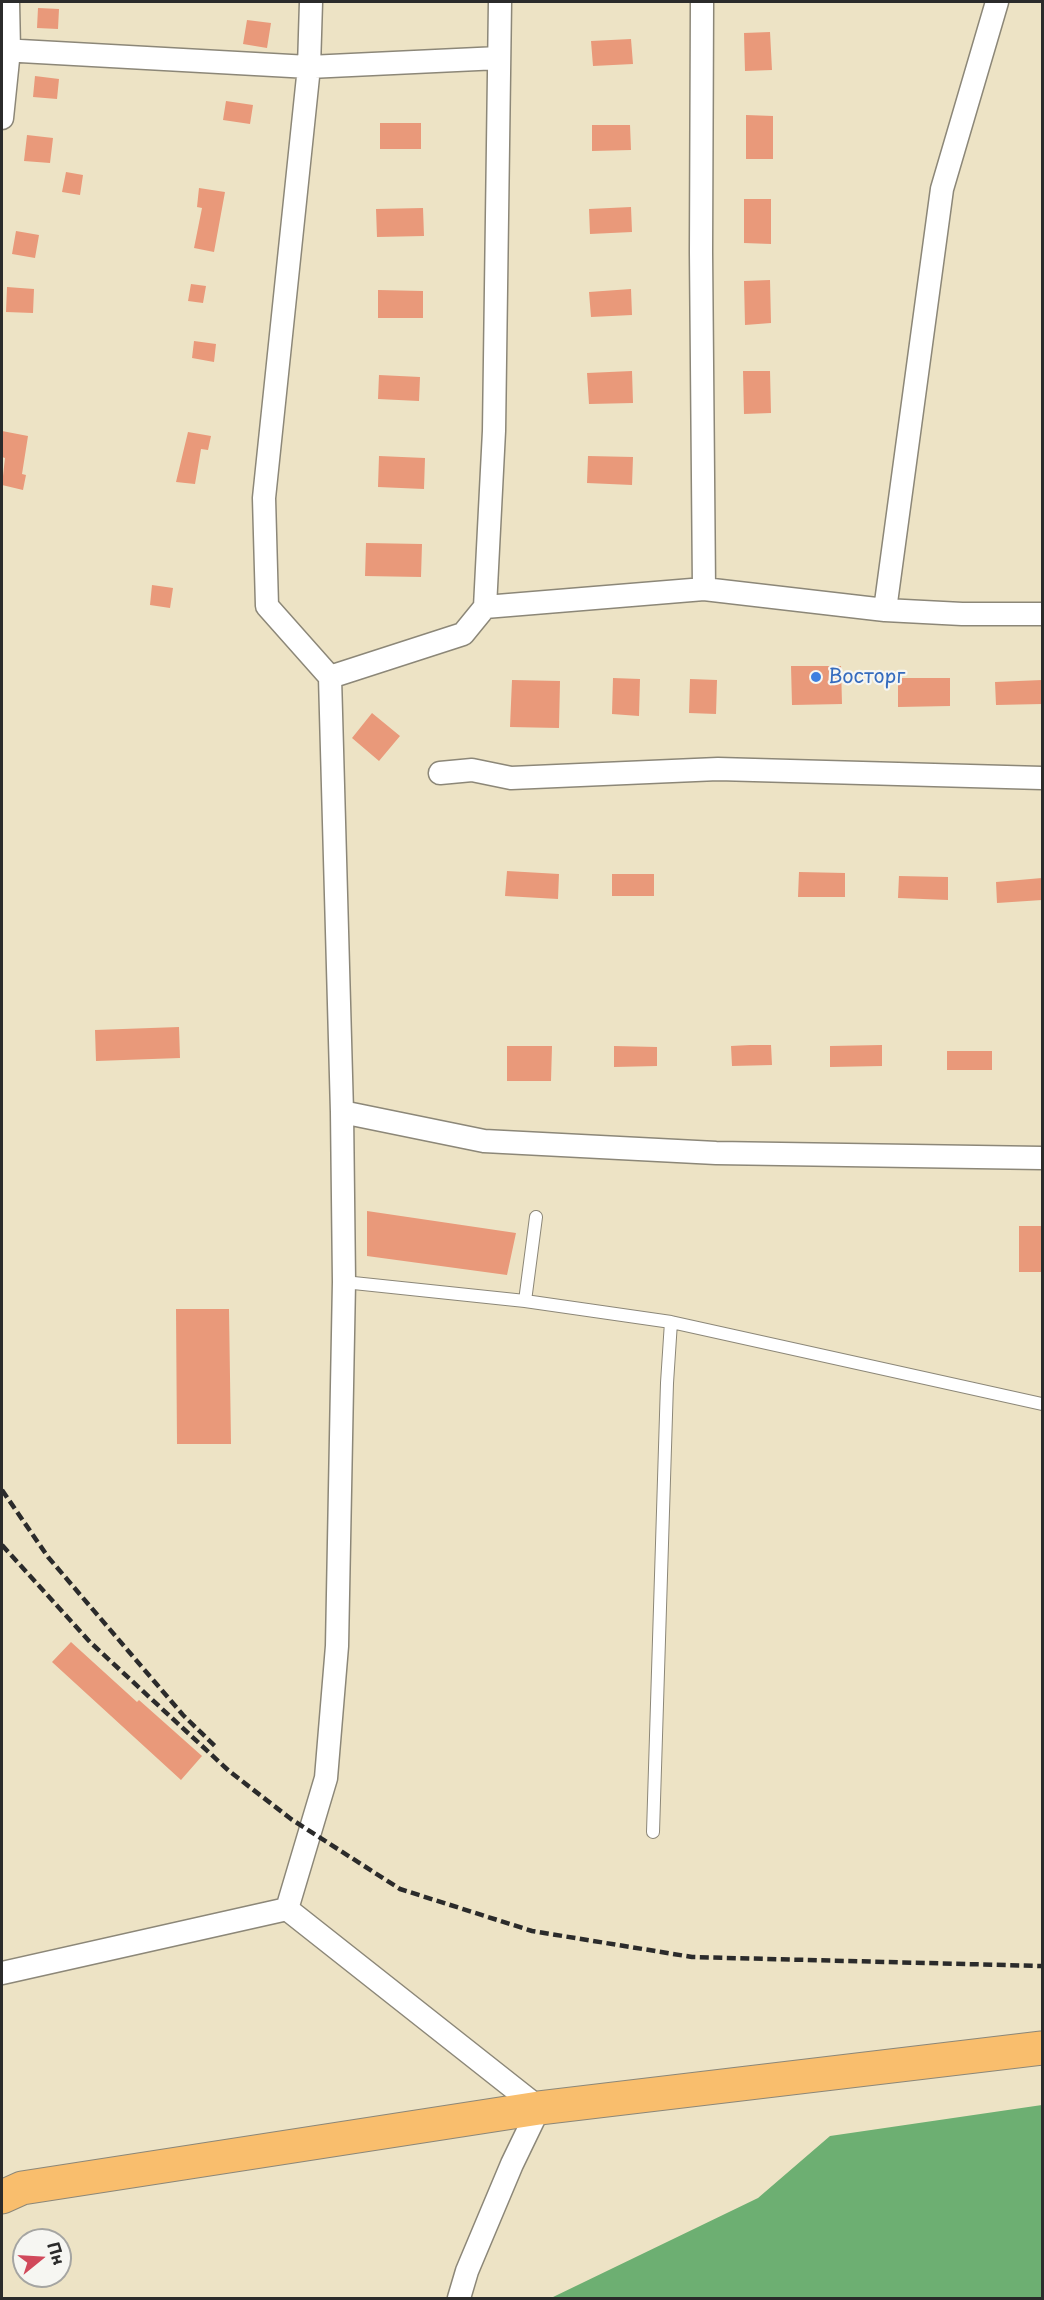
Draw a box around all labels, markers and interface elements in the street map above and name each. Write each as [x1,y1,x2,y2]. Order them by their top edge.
place label: Восторг [828,665,905,689]
marker: Восторг [809,670,823,684]
north arrow [12,2228,72,2288]
text: Пн [42,2238,72,2268]

